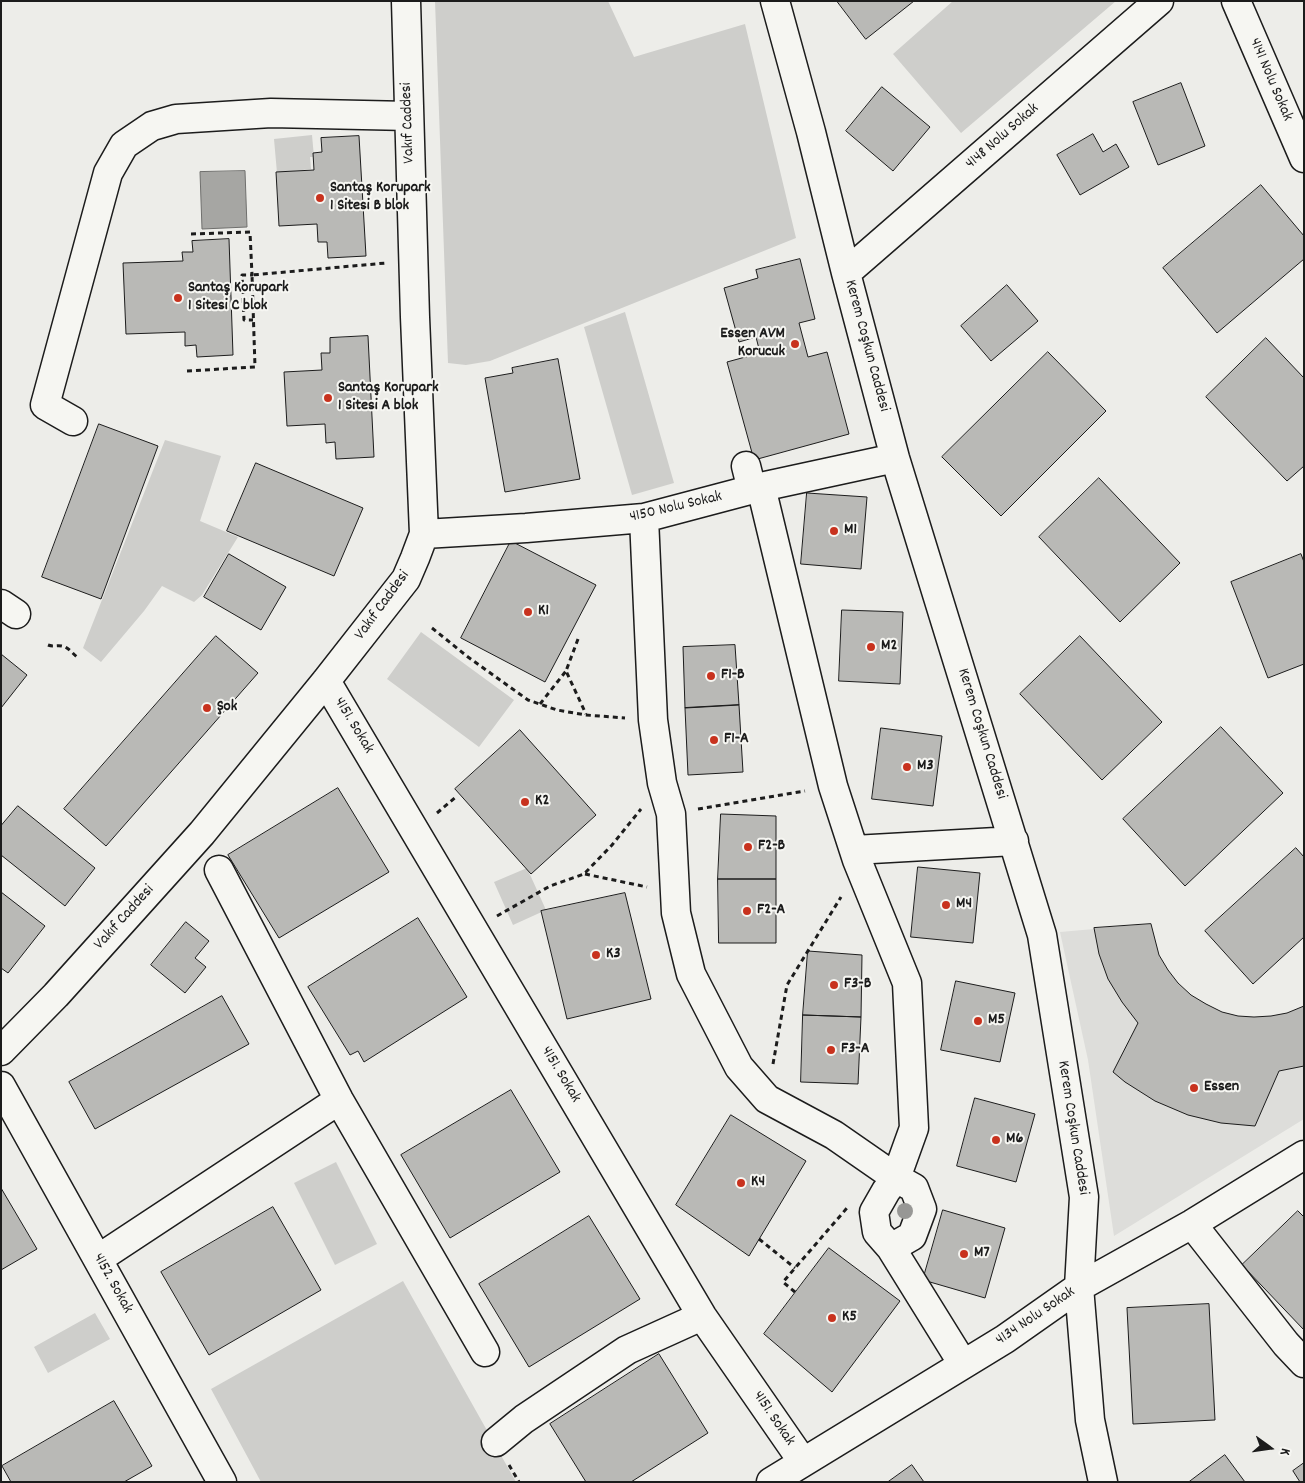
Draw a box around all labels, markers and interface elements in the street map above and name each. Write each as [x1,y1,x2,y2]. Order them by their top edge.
street label: 4141 Nolu Sokak [1244,36,1296,124]
street label: Vakıf Caddesi [398,82,420,164]
street label: 4148 Nolu Sokak [962,100,1044,174]
place label: Santaş Korupark 1 Sitesi B blok [330,179,431,217]
marker: Santaş Korupark 1 Sitesi B blok [314,192,326,204]
street label: Kerem Coşkun Caddesi [839,278,893,414]
place label: Santaş Korupark 1 Sitesi C blok [188,279,289,317]
marker: Santaş Korupark 1 Sitesi C blok [172,292,184,304]
place label: Essen AVM Korucuk [720,325,785,363]
marker: Essen AVM Korucuk [789,338,801,350]
place label: Santaş Korupark 1 Sitesi A blok [338,379,439,417]
marker: Santaş Korupark 1 Sitesi A blok [322,392,334,404]
street label: 4150 Nolu Sokak [628,488,724,528]
place label: M1 [844,521,857,541]
marker: M1 [828,525,840,537]
street label: Vakıf Caddesi [351,568,415,644]
place label: K1 [538,602,549,622]
marker: K1 [522,606,534,618]
place label: M2 [881,637,897,657]
marker: M2 [865,641,877,653]
place label: F1-B [721,666,745,686]
street label: Kerem Coşkun Caddesi [952,666,1010,802]
marker: F1-B [705,670,717,682]
street label: 4151. Sokak [329,694,377,758]
place label: Şok [217,698,237,718]
marker: Şok [201,702,213,714]
place label: F1-A [724,730,749,750]
marker: F1-A [708,734,720,746]
place label: M3 [917,757,933,777]
marker: M3 [901,761,913,773]
place label: K2 [535,792,549,812]
marker: K2 [519,796,531,808]
place label: F2-B [758,837,785,857]
marker: F2-B [742,841,754,853]
street label: Vakıf Caddesi [91,881,159,955]
place label: M4 [956,895,972,915]
marker: M4 [940,899,952,911]
place label: F2-A [757,901,785,921]
marker: F2-A [741,905,753,917]
place label: K3 [606,945,620,965]
marker: K3 [590,949,602,961]
place label: F3-B [844,975,871,995]
marker: F3-B [828,979,840,991]
place label: M5 [988,1011,1005,1031]
marker: M5 [972,1015,984,1027]
place label: F3-A [841,1040,869,1060]
street label: 4151. Sokak [536,1043,584,1107]
marker: F3-A [825,1044,837,1056]
street label: Kerem Coşkun Caddesi [1052,1060,1092,1196]
place label: Essen [1204,1078,1239,1098]
marker: Essen [1188,1082,1200,1094]
place label: M6 [1006,1130,1023,1150]
marker: M6 [990,1134,1002,1146]
place label: K4 [751,1173,765,1193]
marker: K4 [735,1177,747,1189]
place label: M7 [974,1244,990,1264]
marker: M7 [958,1248,970,1260]
street label: 4152. Sokak [88,1251,136,1317]
street label: 4134 Nolu Sokak [993,1283,1079,1351]
place label: K5 [842,1308,857,1328]
marker: K5 [826,1312,838,1324]
street label: 4151. Sokak [748,1388,798,1450]
north arrow [1245,1423,1295,1473]
text: K [1274,1446,1295,1457]

